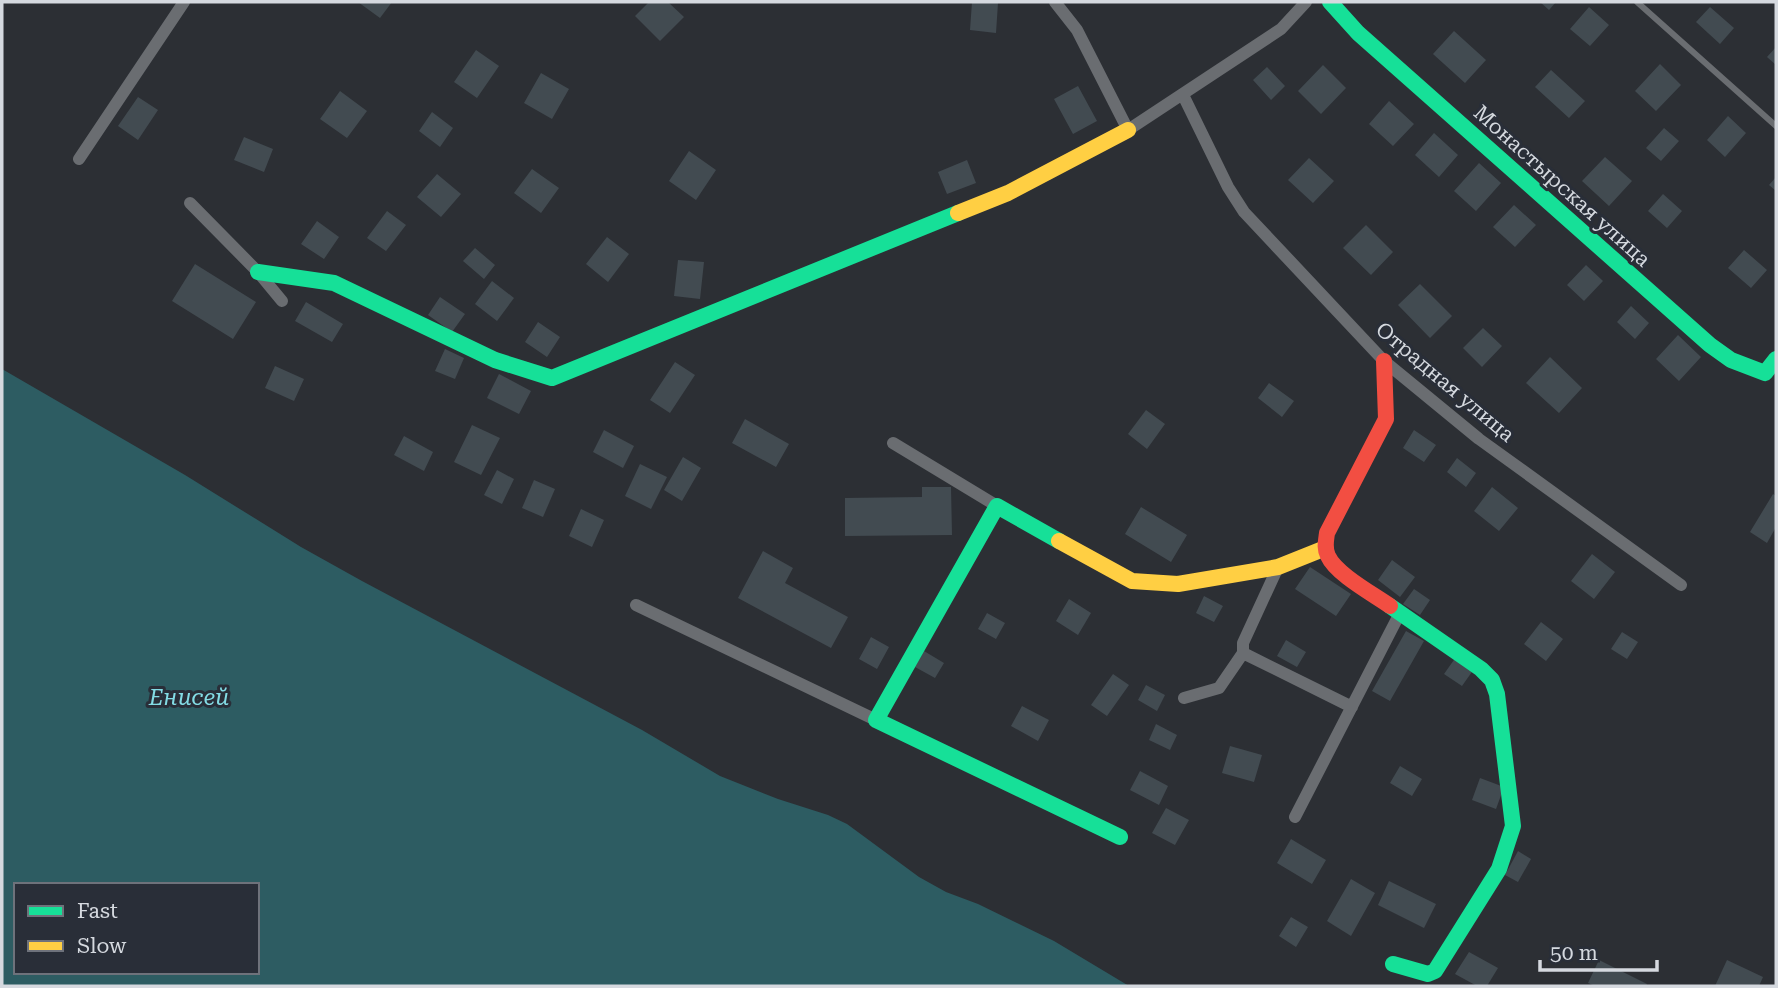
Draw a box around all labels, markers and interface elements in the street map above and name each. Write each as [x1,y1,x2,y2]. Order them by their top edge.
street label: Монастырская улица [1469,100,1656,272]
street label: Отрадная улица [1371,317,1520,447]
water label: Енисей [148,684,229,711]
legend [14,883,259,974]
text: Fast [77,899,118,923]
scale bar [1540,928,1657,972]
text: Slow [77,934,127,958]
text: 50 m [1550,941,1598,965]

